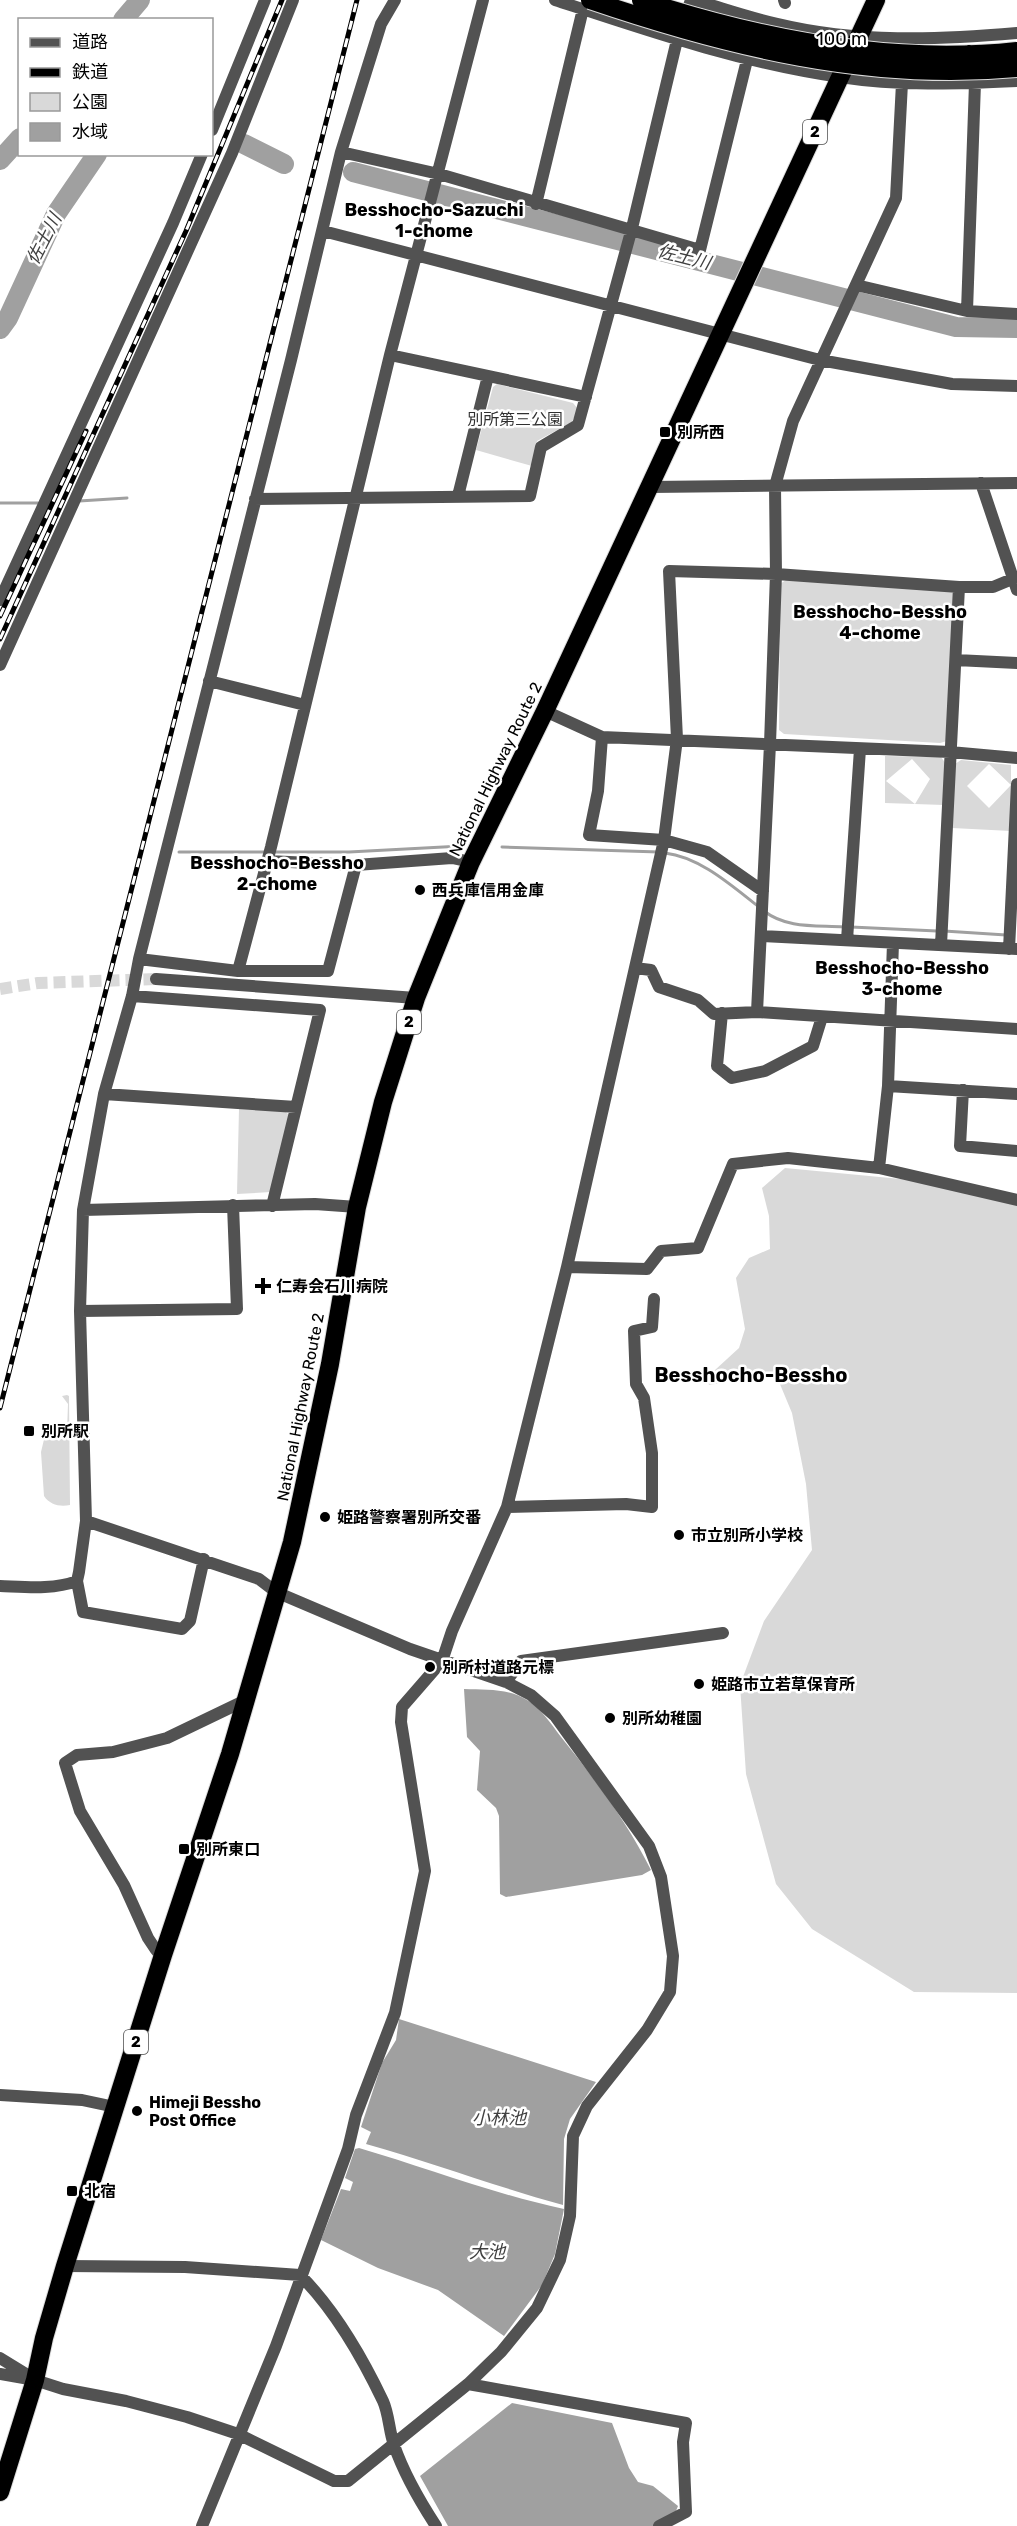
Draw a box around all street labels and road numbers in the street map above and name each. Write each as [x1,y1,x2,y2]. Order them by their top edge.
road number: 2 [803,120,827,144]
street label: National Highway Route 2 [445,679,546,859]
road number: 2 [397,1010,421,1034]
street label: National Highway Route 2 [273,1311,328,1503]
road number: 2 [124,2030,148,2054]

